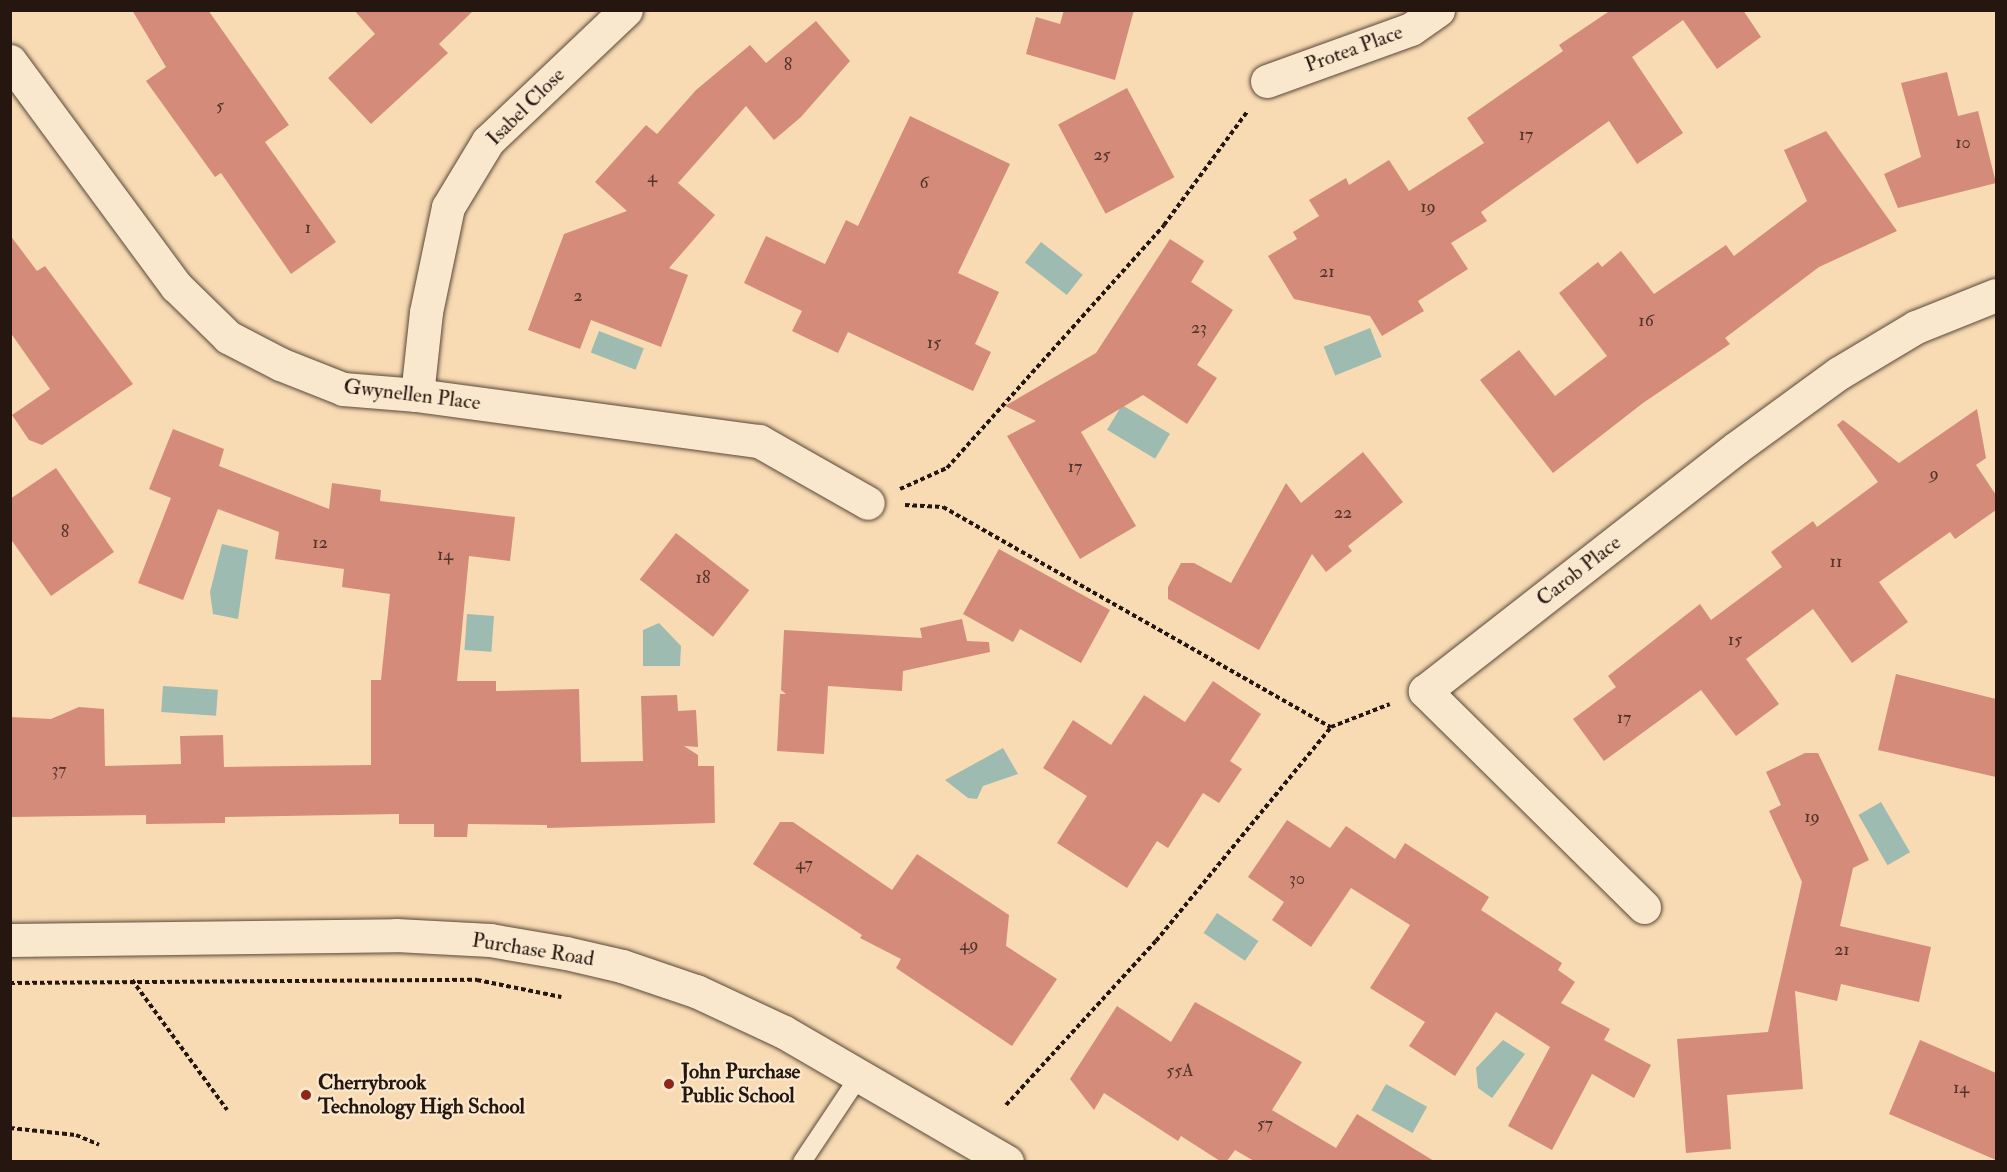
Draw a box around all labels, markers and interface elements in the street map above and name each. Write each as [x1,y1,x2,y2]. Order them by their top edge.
street label: Protea Place [1302,20,1406,78]
house number: 8 [784,54,792,76]
street label: Isabel Close [482,63,570,151]
house number: 5 [216,95,224,117]
house number: 17 [1519,124,1533,146]
house number: 10 [1955,132,1971,154]
house number: 25 [1094,144,1110,166]
house number: 4 [647,166,657,188]
house number: 6 [919,172,929,194]
house number: 19 [1420,196,1436,218]
house number: 1 [305,217,311,239]
house number: 21 [1319,261,1335,283]
house number: 2 [573,285,583,307]
house number: 16 [1638,310,1654,332]
house number: 23 [1191,317,1207,339]
house number: 15 [927,332,941,354]
street label: Gwynellen Place [342,374,482,416]
house number: 17 [1068,456,1082,478]
house number: 9 [1929,463,1939,485]
house number: 22 [1334,502,1352,524]
house number: 8 [61,521,69,543]
street label: Carob Place [1532,530,1626,612]
house number: 12 [312,532,328,554]
house number: 14 [437,544,453,566]
house number: 11 [1830,551,1842,573]
house number: 18 [696,567,710,589]
house number: 15 [1728,629,1742,651]
house number: 17 [1617,707,1631,729]
house number: 37 [51,759,67,781]
house number: 19 [1804,806,1820,828]
house number: 47 [795,853,813,875]
house number: 30 [1289,868,1305,890]
street label: Purchase Road [470,928,596,972]
house number: 49 [960,934,978,956]
house number: 21 [1834,939,1850,961]
place label: John Purchase Public School [681,1059,800,1109]
house number: 55A [1166,1060,1194,1082]
place label: Cherrybrook Technology High School [318,1070,525,1120]
marker: John Purchase Public School [662,1077,676,1091]
house number: 14 [1953,1077,1969,1099]
marker: Cherrybrook Technology High School [299,1088,313,1102]
house number: 57 [1257,1113,1273,1135]

